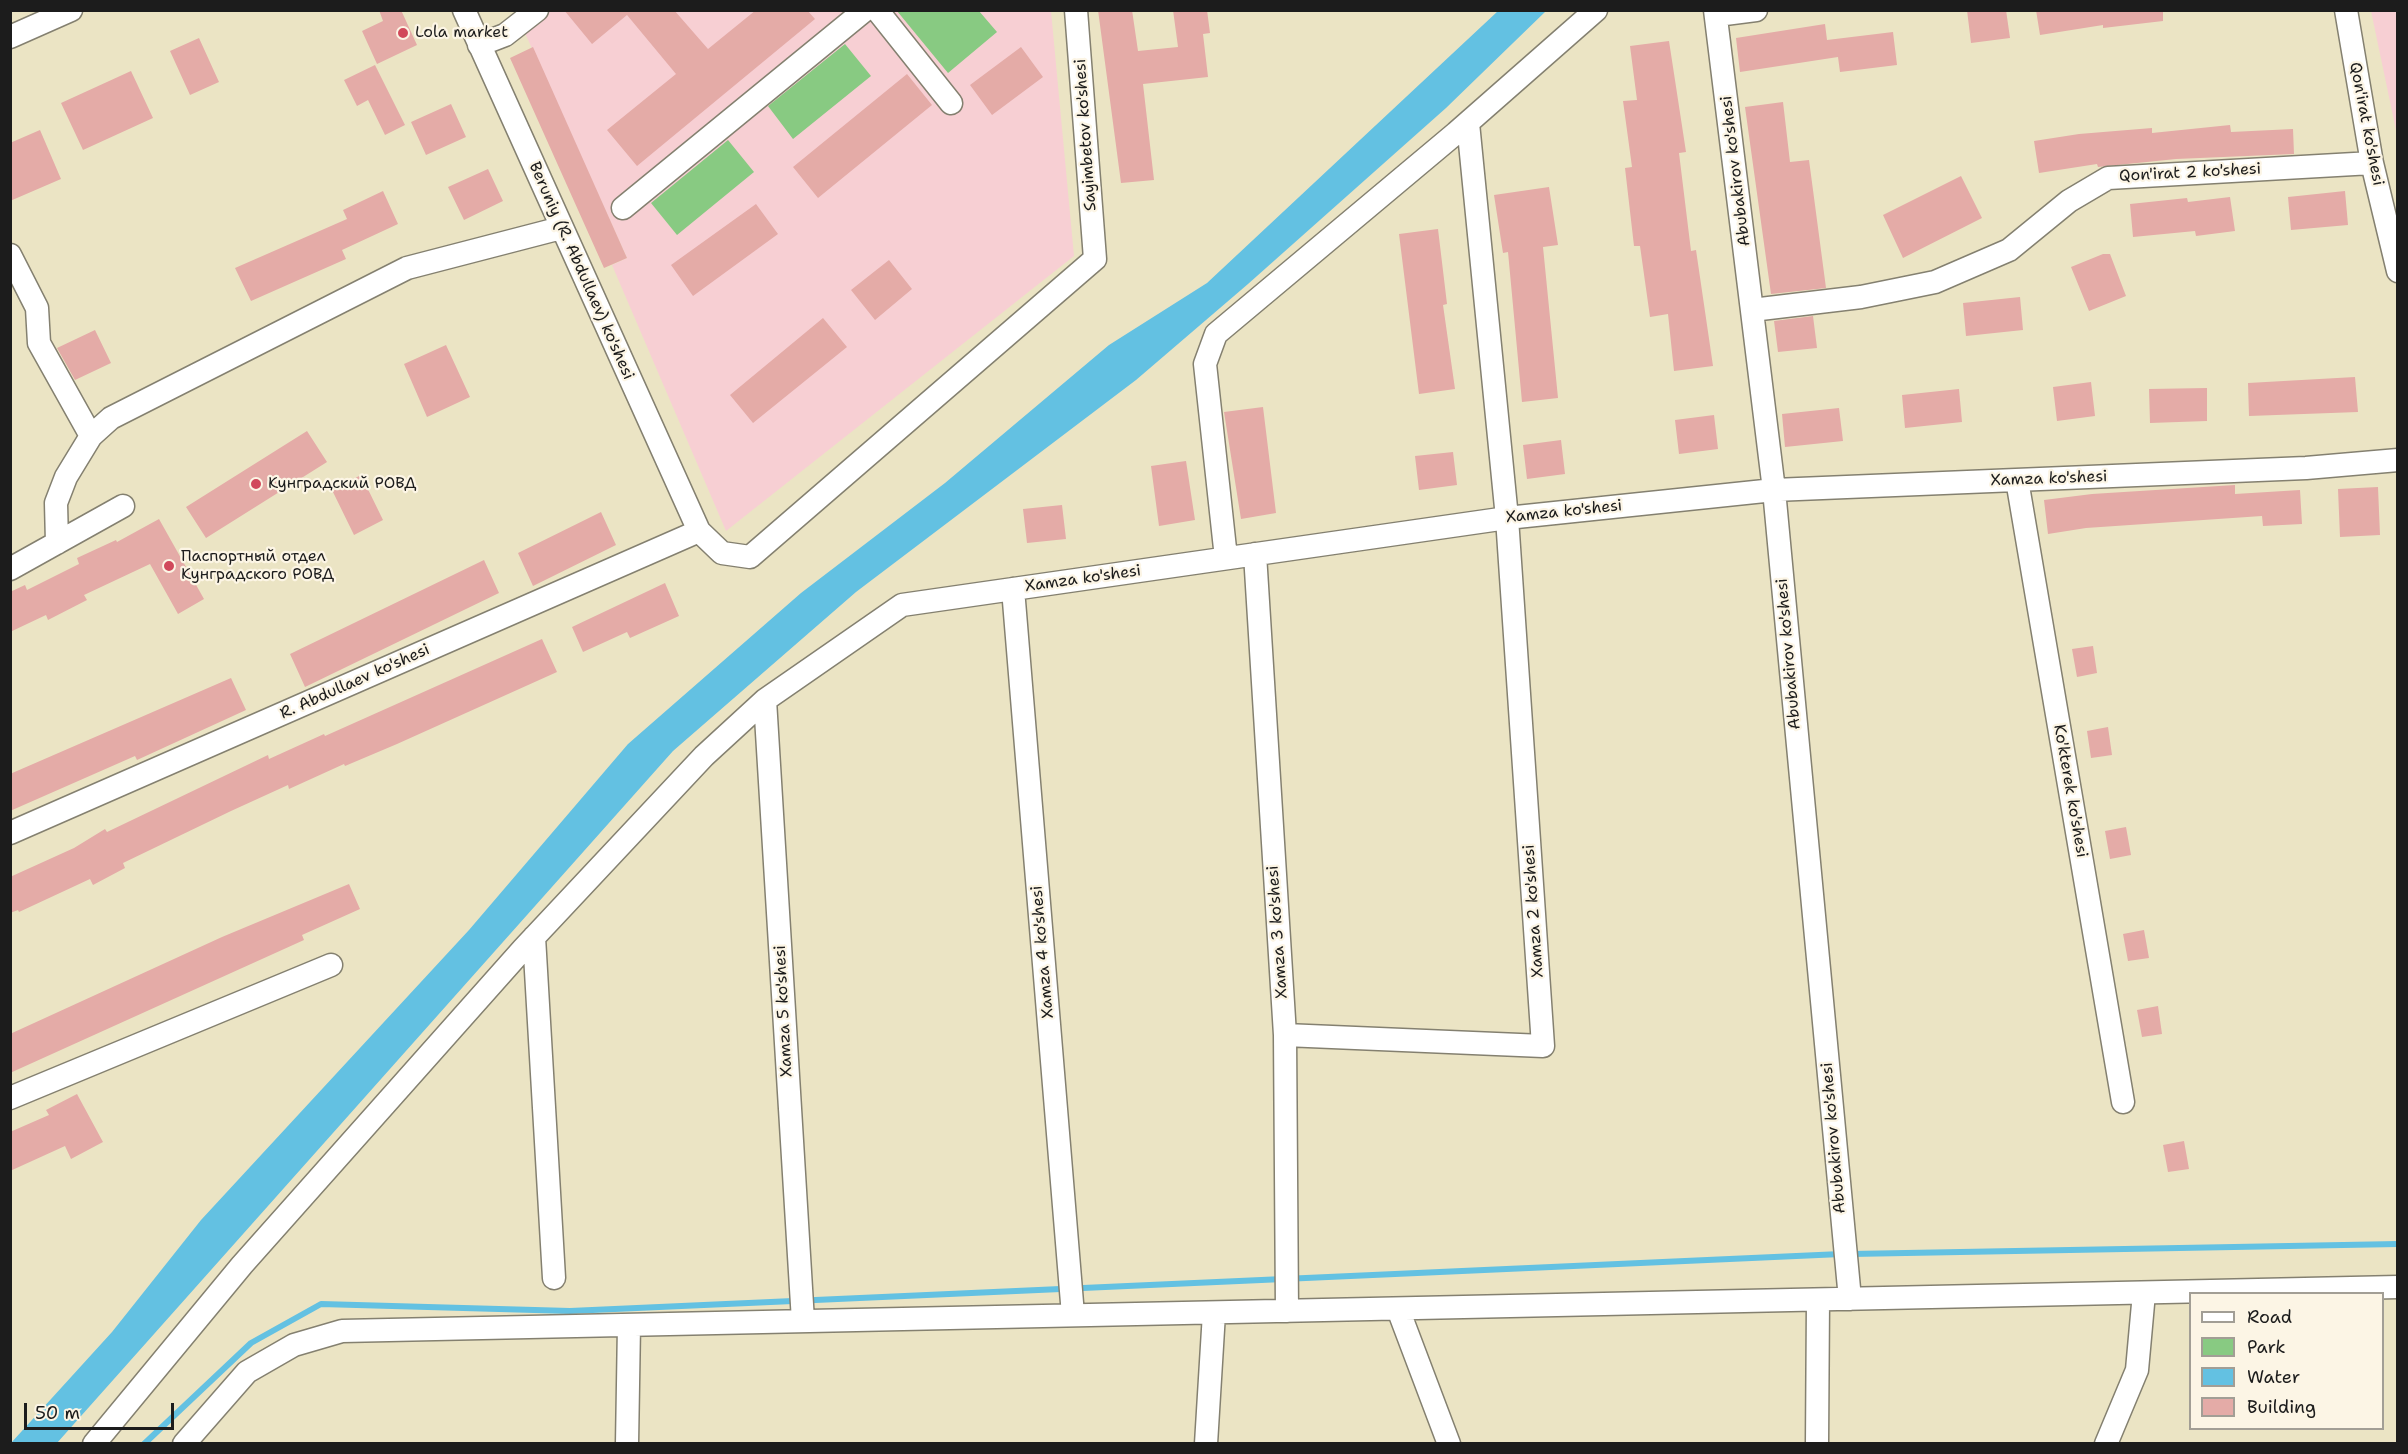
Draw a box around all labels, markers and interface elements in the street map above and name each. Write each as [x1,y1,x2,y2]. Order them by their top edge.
place label: Lola market [415,23,508,43]
marker: Lola market [396,26,410,40]
street label: Sayimbetov ko'shesi [1071,58,1101,212]
street label: Qon'irat ko'shesi [2345,61,2387,187]
street label: Abubakirov ko'shesi [1717,95,1755,247]
street label: Beruniy (R. Abdullaev) ko'shesi [524,159,638,383]
street label: Qon'irat 2 ko'shesi [2119,160,2261,186]
street label: Xamza ko'shesi [1990,467,2108,491]
place label: Кунградский РОВД [268,474,416,494]
marker: Кунградский РОВД [249,477,263,491]
street label: Xamza ko'shesi [1505,496,1623,528]
place label: Паспортный отдел Кунградского РОВД [181,547,334,585]
marker: Паспортный отдел Кунградского РОВД [162,559,176,573]
street label: Xamza ko'shesi [1024,561,1142,597]
street label: Abubakirov ko'shesi [1773,578,1805,730]
street label: R. Abdullaev ko'shesi [277,640,433,724]
street label: Ko'kterek ko'shesi [2049,723,2091,859]
street label: Xamza 2 ko'shesi [1520,844,1548,978]
street label: Xamza 3 ko'shesi [1264,865,1292,999]
street label: Xamza 4 ko'shesi [1028,885,1058,1019]
street label: Xamza 5 ko'shesi [771,945,797,1077]
street label: Abubakirov ko'shesi [1818,1062,1850,1214]
legend [2189,1292,2384,1430]
text: Road [2247,1305,2292,1329]
text: Park [2247,1335,2286,1359]
text: Water [2247,1365,2300,1389]
scale bar [27,1391,177,1429]
text: Building [2247,1395,2316,1419]
text: 50 m [35,1401,80,1425]

